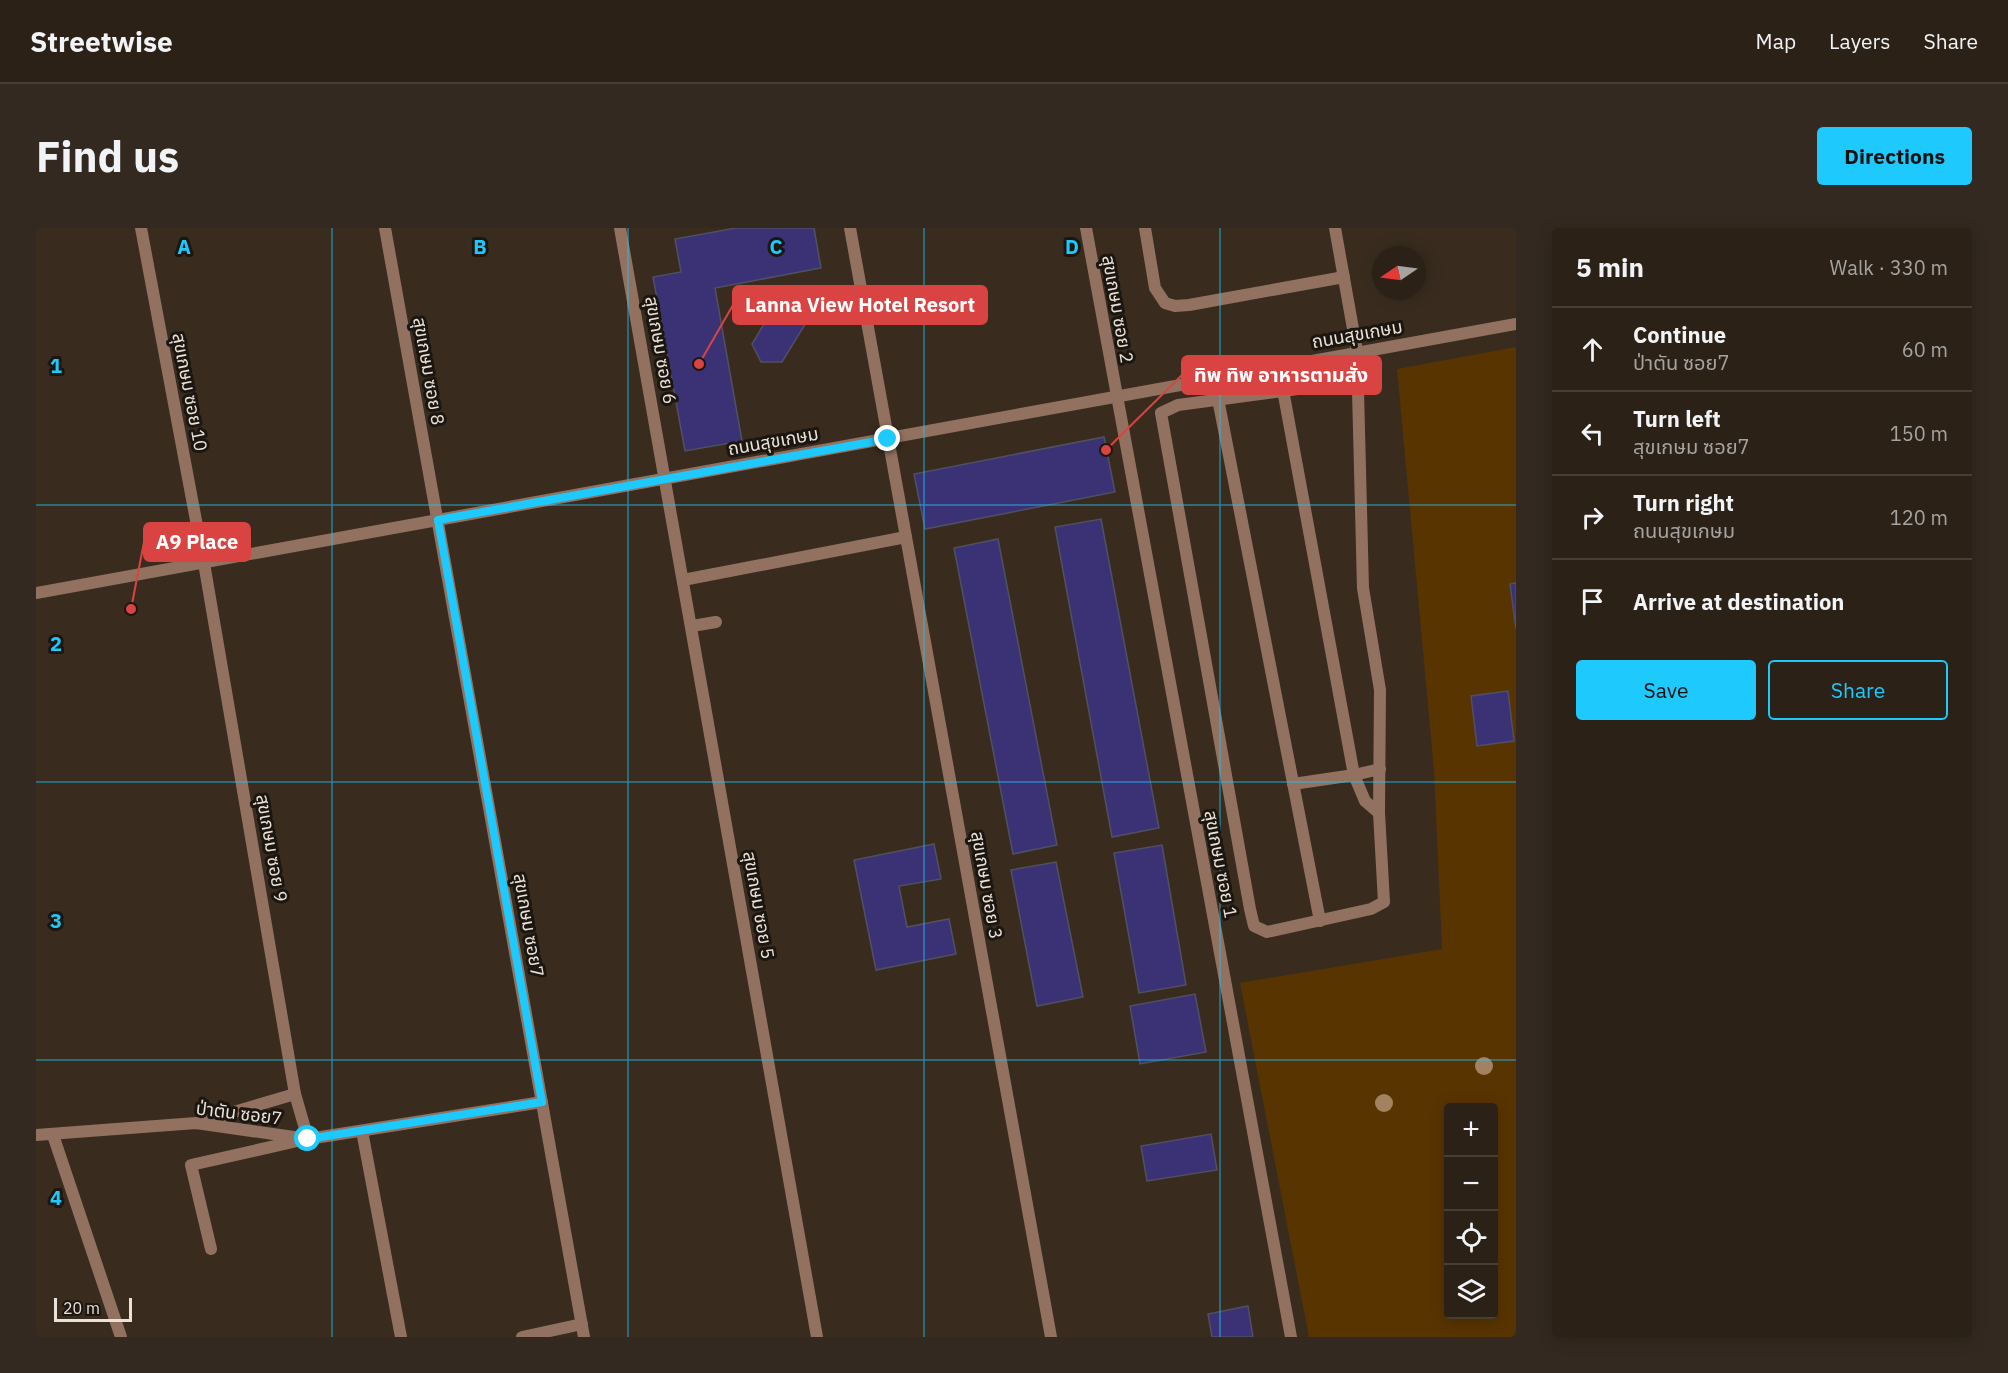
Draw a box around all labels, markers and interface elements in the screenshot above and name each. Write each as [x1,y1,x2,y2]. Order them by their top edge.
text: Streetwise [30,23,173,60]
text: Map [1756,27,1796,55]
text: Layers [1829,27,1891,55]
text: Share [1924,27,1978,55]
button: Directions [1817,127,1972,185]
text: Find us [36,129,179,184]
text: A [177,233,191,260]
text: B [473,233,487,260]
text: C [769,233,783,260]
text: D [1065,233,1079,260]
north arrow [1372,246,1426,300]
text: 5 min [1576,250,1644,284]
street label: สุขเกษม ซอย 2 [1097,253,1139,365]
text: Walk · 330 m [1830,254,1948,281]
callout: Lanna View Hotel Resort [733,286,987,324]
text: Lanna View Hotel Resort [745,291,975,318]
street label: สุขเกษม ซอย 6 [640,294,682,406]
street label: สุขเกษม ซอย 8 [408,315,450,427]
street label: ถนนสุขเกษม [1310,315,1404,353]
text: Continue [1633,320,1726,349]
street label: สุขเกษม ซอย 10 [167,331,213,453]
icon: ahead [1576,333,1609,366]
text: 60 m [1902,336,1948,363]
text: ป่าตัน ซอย7 [1633,349,1729,376]
text: 1 [50,352,62,379]
callout: ทิพ ทิพ อาหารตามสั่ง [1182,356,1381,394]
text: ทิพ ทิพ อาหารตามสั่ง [1194,361,1368,388]
text: Turn left [1633,404,1721,433]
icon: left [1576,417,1609,450]
text: 150 m [1890,420,1948,447]
street label: ถนนสุขเกษม [726,422,820,460]
route end [874,425,900,451]
text: สุขเกษม ซอย7 [1633,433,1750,460]
text: Turn right [1633,488,1734,517]
icon: right [1576,501,1609,534]
text: 120 m [1890,504,1948,531]
text: ถนนสุขเกษม [1633,517,1735,544]
callout: A9 Place [144,523,250,561]
text: A9 Place [156,528,238,555]
icon: arrive [1576,585,1609,618]
text: Arrive at destination [1633,587,1844,616]
text: 2 [50,630,62,657]
button: Save [1576,660,1756,720]
button: Share [1768,660,1948,720]
street label: สุขเกษม ซอย 9 [251,792,293,904]
street label: สุขเกษม ซอย 1 [1199,808,1243,920]
street label: สุขเกษม ซอย 3 [966,829,1008,941]
street label: สุขเกษม ซอย 5 [738,849,780,961]
street label: สุขเกษม ซอย7 [509,871,549,979]
text: 3 [50,907,62,934]
street label: ป่าตัน ซอย7 [195,1096,283,1130]
map controls [1444,1103,1498,1319]
button: + [1444,1103,1498,1157]
route start [294,1125,320,1151]
button: − [1444,1157,1498,1211]
text: 4 [50,1184,62,1211]
button: locate [1444,1211,1498,1265]
button: layers [1444,1265,1498,1319]
scale bar [54,1295,132,1322]
text: 20 m [63,1298,100,1318]

